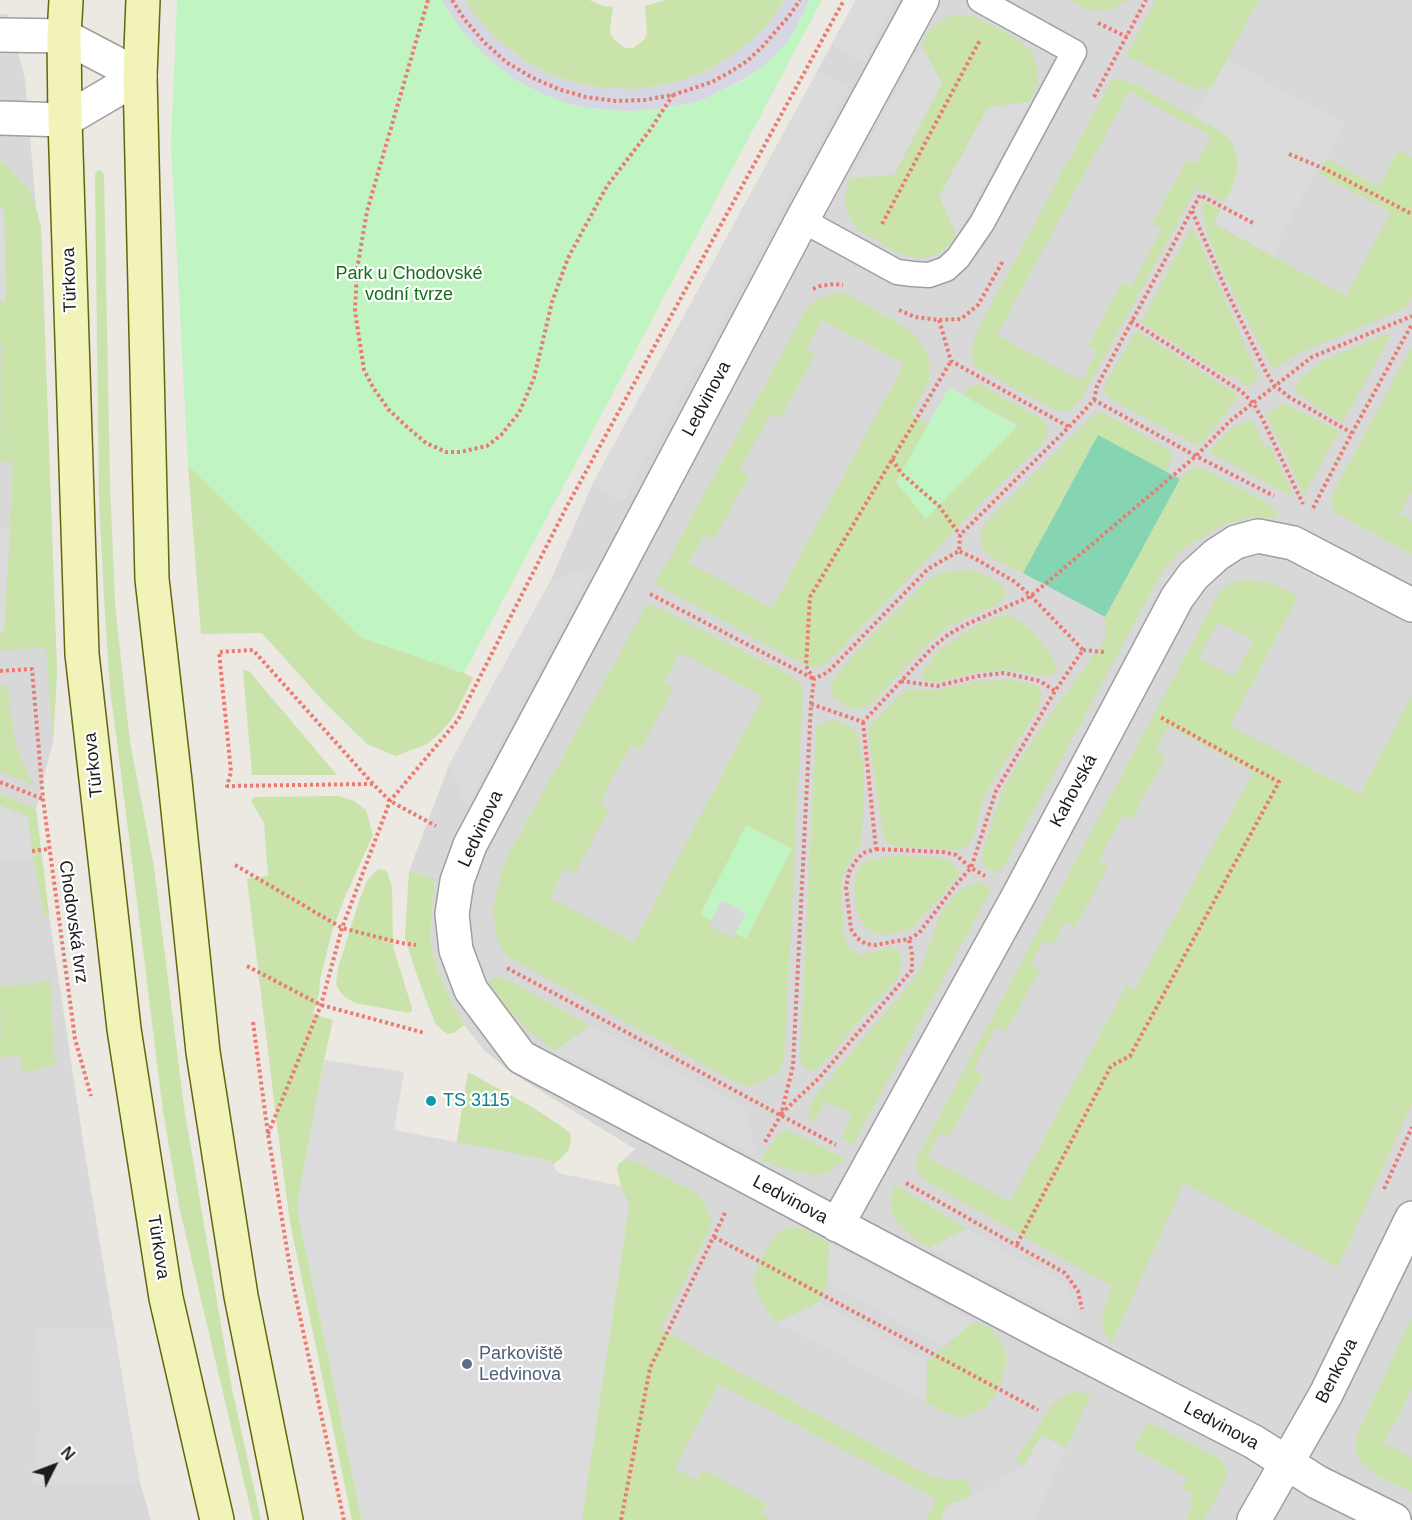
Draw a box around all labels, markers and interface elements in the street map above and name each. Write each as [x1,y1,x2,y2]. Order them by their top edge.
street label: Türkova [58,247,82,313]
park label: Park u Chodovské vodní tvrze [335,263,483,306]
street label: Ledvinova [678,358,736,440]
street label: Türkova [80,732,108,798]
street label: Kahovská [1046,751,1102,831]
street label: Ledvinova [454,787,508,871]
street label: Chodovská tvrz [54,859,92,985]
place label: TS 3115 [443,1090,510,1112]
marker: TS 3115 [424,1094,438,1108]
street label: Ledvinova [749,1171,831,1229]
street label: Türkova [142,1213,174,1281]
street label: Benkova [1311,1335,1363,1407]
place label: Parkoviště Ledvinova [479,1343,563,1386]
marker: Parkoviště Ledvinova [460,1357,474,1371]
street label: Ledvinova [1180,1397,1262,1455]
north arrow [24,1436,84,1496]
text: N [58,1444,78,1464]

